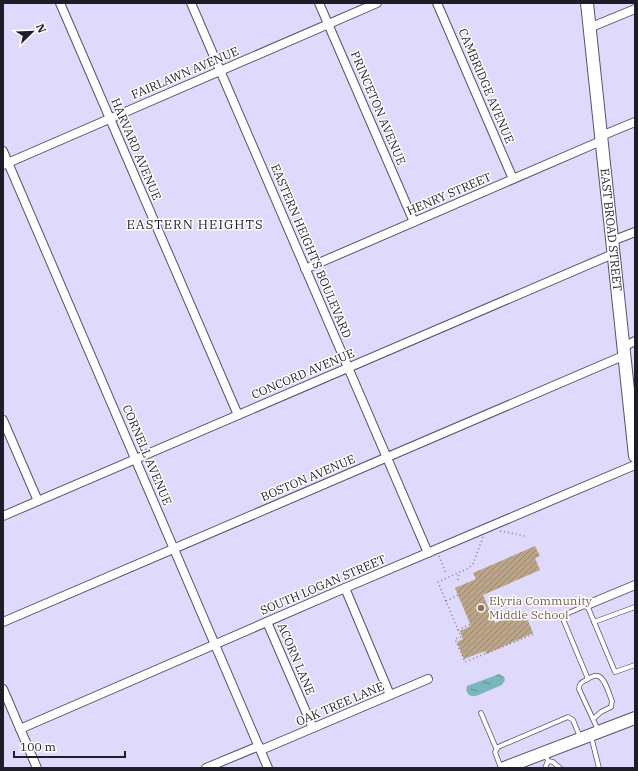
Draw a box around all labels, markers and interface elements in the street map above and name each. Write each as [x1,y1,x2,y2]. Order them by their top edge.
north arrow [12,12,52,52]
text: N [33,21,49,35]
street label: CAMBRIDGE AVENUE [455,26,517,146]
street label: FAIRLAWN AVENUE [129,43,241,102]
street label: PRINCETON AVENUE [348,49,409,167]
street label: HARVARD AVENUE [108,95,165,202]
street label: EASTERN HEIGHTS BOULEVARD [268,161,355,340]
street label: EAST BROAD STREET [598,168,625,292]
street label: HENRY STREET [404,169,494,218]
district label: EASTERN HEIGHTS [126,216,264,233]
street label: CONCORD AVENUE [249,345,356,402]
street label: CORNELL AVENUE [120,402,175,507]
street label: BOSTON AVENUE [258,451,357,504]
street label: SOUTH LOGAN STREET [258,551,388,618]
place label: Elyria Community Middle School [489,593,593,622]
marker: Elyria Community Middle School [476,603,486,613]
street label: ACORN LANE [275,620,318,697]
street label: OAK TREE LANE [293,678,386,729]
scale bar [14,733,125,759]
text: 100 m [20,739,56,754]

